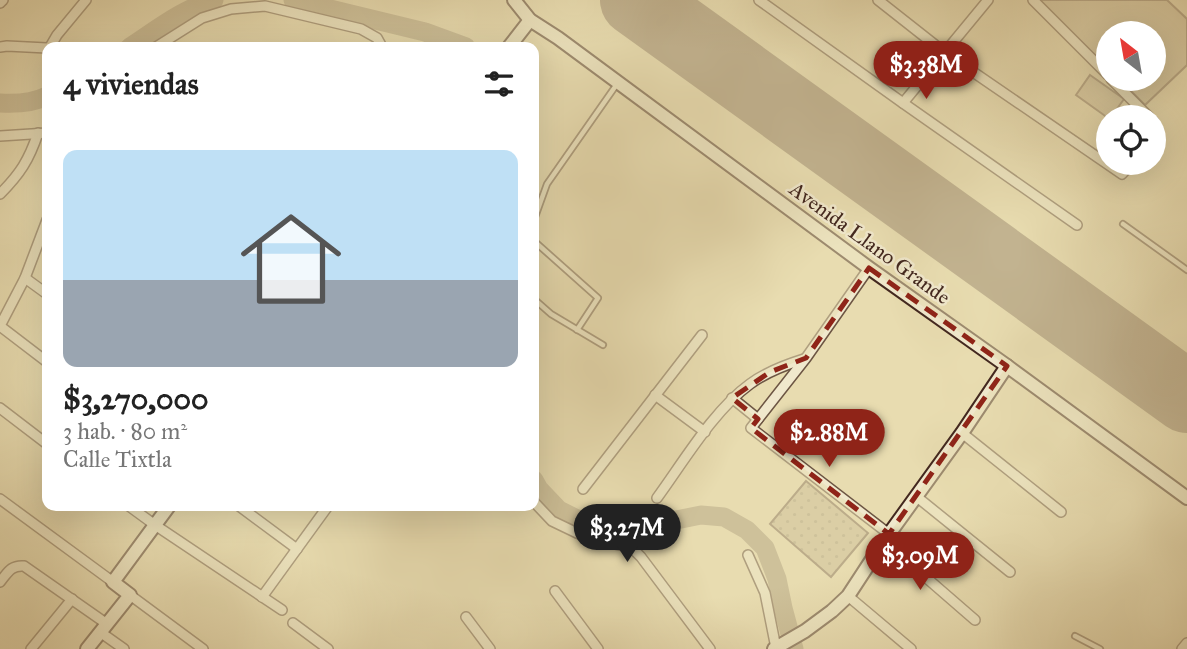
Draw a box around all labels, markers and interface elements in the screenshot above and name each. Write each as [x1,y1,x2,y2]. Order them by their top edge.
north arrow [1096,21,1166,91]
map controls [1096,21,1166,175]
pin: $3.38M [869,42,983,101]
text: $3.38M [890,50,962,78]
icon: filters [480,65,518,103]
text: 4 viviendas [63,66,199,102]
button: locate [1096,105,1166,175]
street label: Avenida Llano Grande [784,175,956,310]
icon: home [228,196,354,322]
text: $3,270,000 [63,381,208,417]
pin: $2.88M [772,410,886,469]
text: 3 hab. · 80 m² [63,417,187,445]
text: $2.88M [790,418,868,446]
text: Calle Tixtla [63,445,172,473]
pin: $3.27M [570,504,684,564]
text: $3.27M [590,513,664,541]
pin: $3.09M [863,532,977,592]
text: $3.09M [881,541,959,569]

